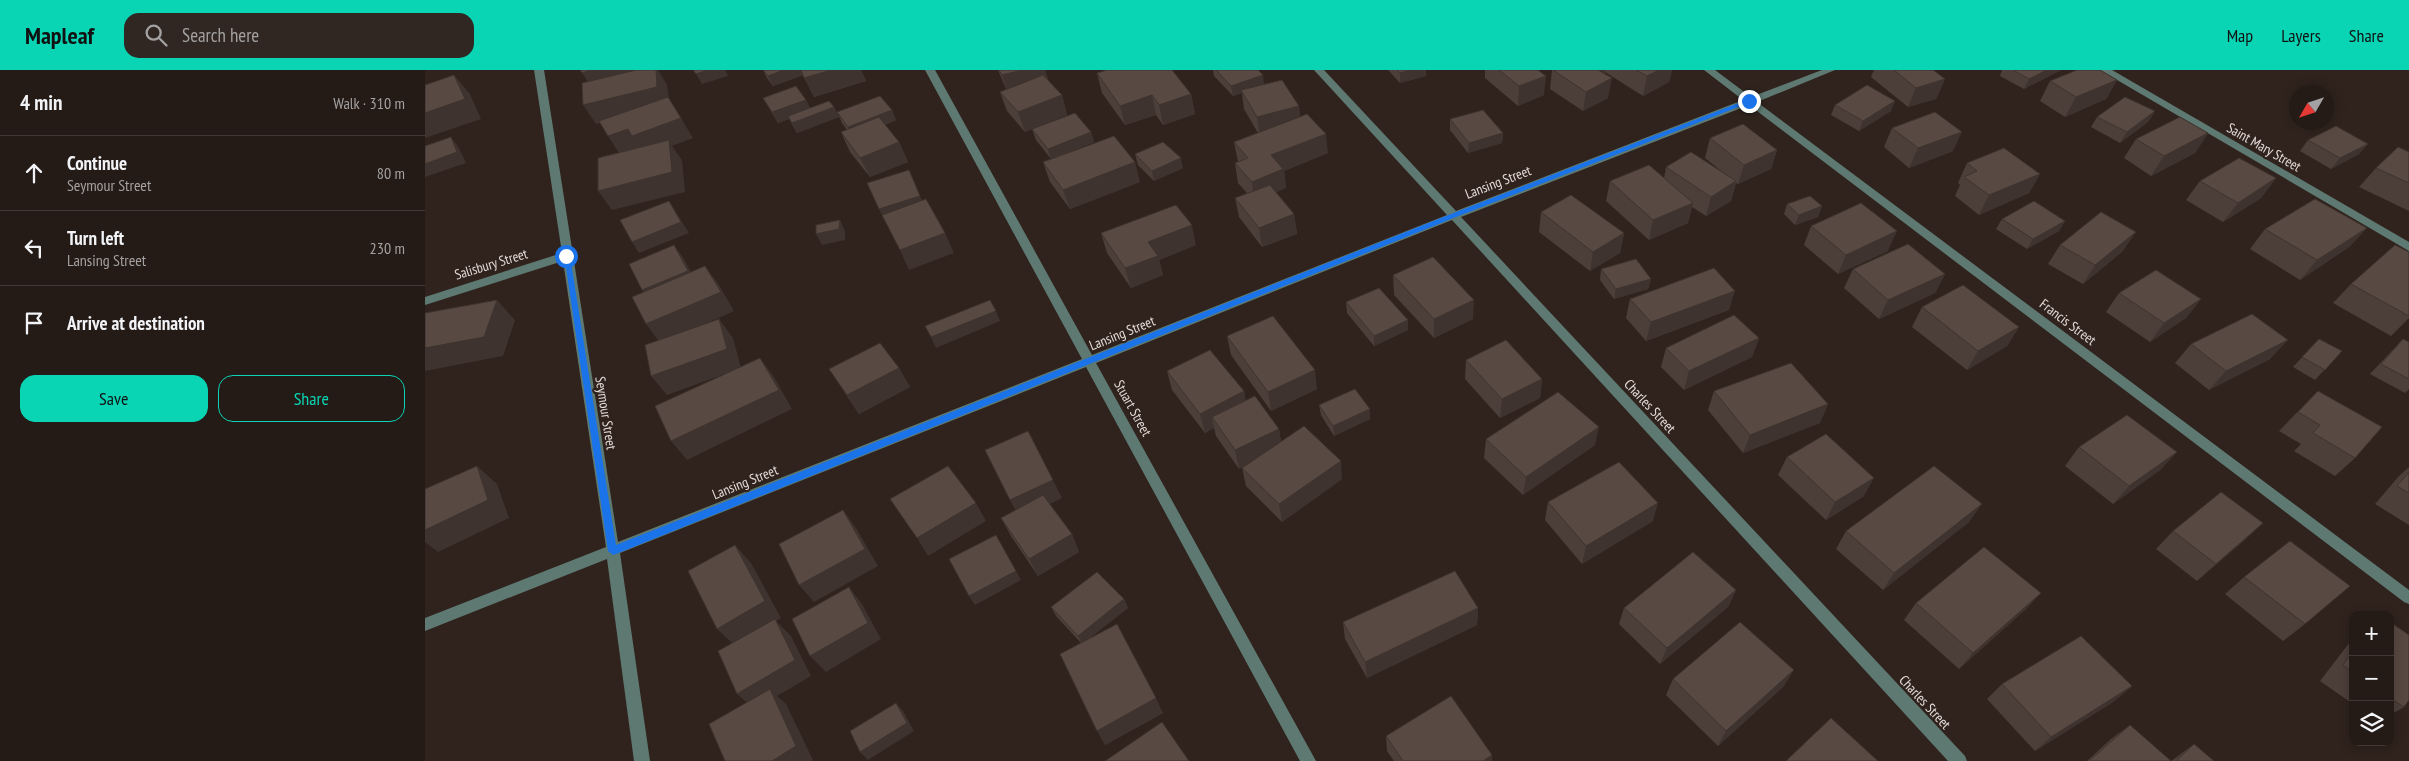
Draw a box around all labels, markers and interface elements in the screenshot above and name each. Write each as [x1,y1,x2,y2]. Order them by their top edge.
search box [124,13,474,58]
text: Mapleaf [25,20,94,51]
icon: search [142,21,170,49]
text: Search here [182,23,259,47]
text: Map [2227,24,2253,47]
text: Layers [2281,24,2321,47]
text: Share [2349,24,2384,47]
north arrow [2289,85,2334,130]
text: 4 min [20,89,62,116]
route end [1738,90,1761,113]
text: Walk · 310 m [333,93,405,113]
street label: Saint Mary Street [2224,119,2304,176]
text: Continue [67,151,127,175]
icon: ahead [20,159,48,187]
street label: Lansing Street [1462,161,1534,203]
text: 80 m [377,163,405,183]
text: Seymour Street [67,175,151,195]
text: Turn left [67,226,124,250]
icon: left [20,234,48,262]
text: 230 m [370,238,405,258]
street label: Salisbury Street [452,244,530,284]
route start [555,245,578,268]
text: Lansing Street [67,250,146,270]
street label: Francis Street [2036,295,2100,349]
icon: arrive [20,309,48,337]
text: Arrive at destination [67,311,205,335]
street label: Lansing Street [1087,312,1158,354]
button: Save [20,375,208,422]
button: Share [218,375,405,422]
street label: Seymour Street [591,375,621,451]
street label: Charles Street [1620,375,1680,437]
street label: Stuart Street [1110,377,1156,439]
street label: Lansing Street [710,461,781,503]
map controls [2349,611,2394,746]
button: + [2349,611,2394,656]
button: − [2349,656,2394,701]
street label: Charles Street [1895,671,1955,733]
button: layers [2349,701,2394,746]

